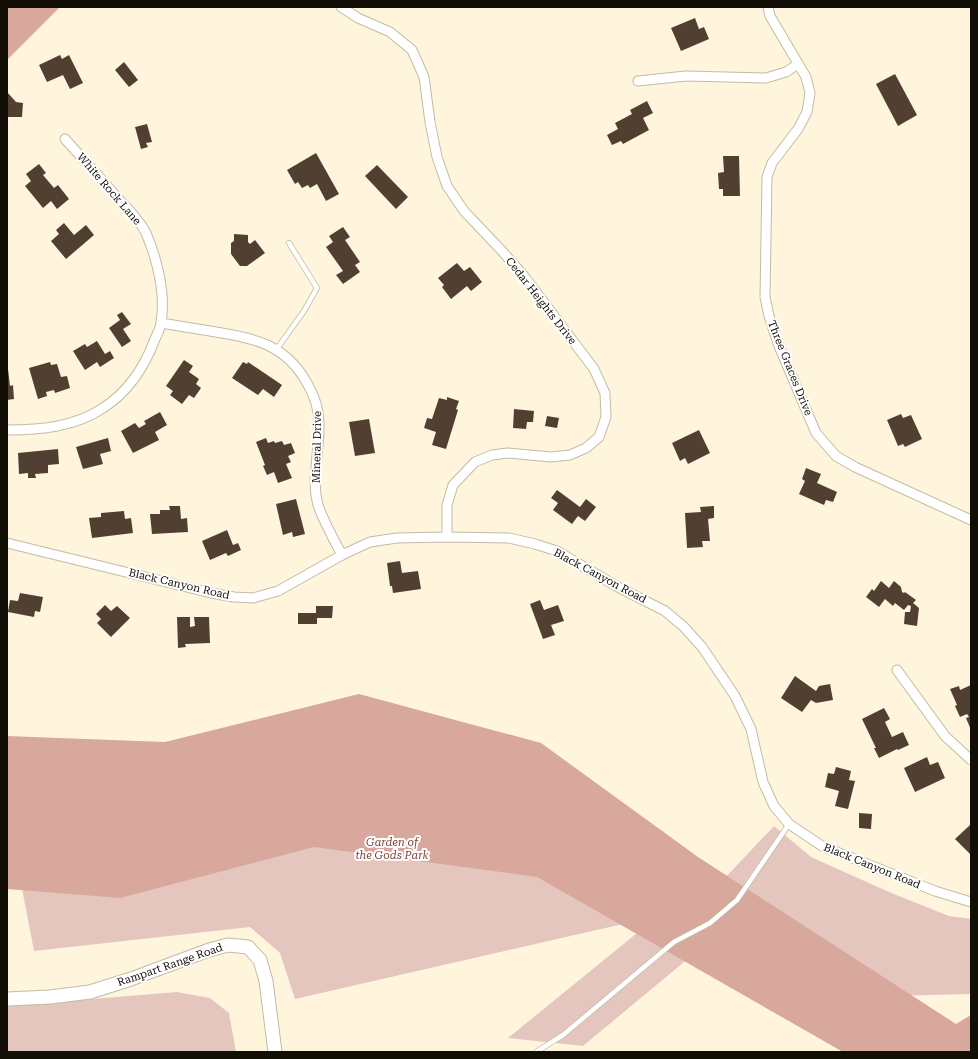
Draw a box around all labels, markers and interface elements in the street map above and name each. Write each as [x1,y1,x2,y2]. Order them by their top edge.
street label: White Rock Lane [74,150,144,228]
street label: Cedar Heights Drive [503,255,579,347]
street label: Three Graces Drive [765,318,815,418]
street label: Mineral Drive [310,411,324,483]
street label: Black Canyon Road [551,546,649,606]
street label: Black Canyon Road [127,566,231,602]
park label: Garden of the Gods Park [356,836,428,862]
street label: Black Canyon Road [822,841,922,891]
street label: Rampart Range Road [116,941,224,989]

